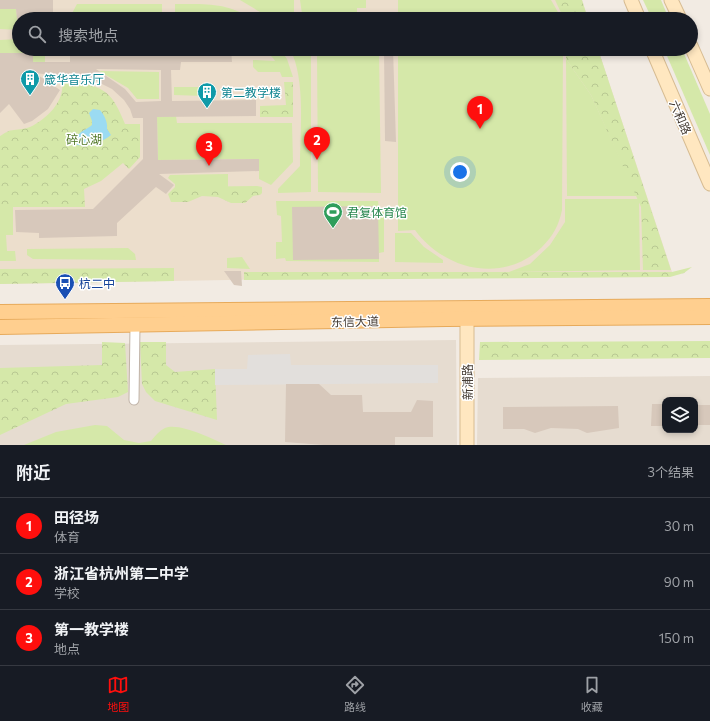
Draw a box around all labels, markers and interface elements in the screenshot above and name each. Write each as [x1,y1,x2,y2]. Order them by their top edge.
search box [12,12,698,56]
icon: search [26,23,48,45]
text: 搜索地点 [58,26,118,44]
building icon: 箴华音乐厅 [19,68,41,96]
place label: 箴华音乐厅 [44,72,104,86]
building icon: 第二教学楼 [196,81,218,109]
place label: 第二教学楼 [221,85,281,99]
pin: 1 [467,96,493,129]
street label: 六和路 [668,98,694,136]
pin: 2 [304,127,330,160]
park label: 碎心湖 [66,132,102,146]
pin: 3 [196,133,222,166]
your location [450,162,470,182]
sports icon: 君复体育馆 [322,201,344,229]
place label: 君复体育馆 [347,205,407,219]
bus stop icon: 杭二中 [54,272,76,300]
place label: 杭二中 [79,276,115,290]
street label: 东信大道 [331,314,379,328]
street label: 新浦路 [460,364,474,400]
map controls [662,397,698,433]
button: layers [662,397,698,433]
text: 附近 [16,462,50,483]
text: 3个结果 [648,464,694,480]
text: 田径场 [54,508,99,526]
text: 1 [26,518,32,534]
text: 30 m [664,518,694,534]
text: 体育 [54,529,80,545]
text: 浙江省杭州第二中学 [54,564,189,582]
text: 2 [25,574,33,590]
text: 90 m [664,574,694,590]
text: 学校 [54,585,80,601]
text: 第一教学楼 [54,620,129,638]
text: 3 [25,630,33,646]
text: 150 m [659,630,694,646]
text: 地点 [54,641,80,657]
tab: 地图 [107,674,129,714]
tab: 路线 [344,674,366,714]
tab: 收藏 [581,674,603,714]

